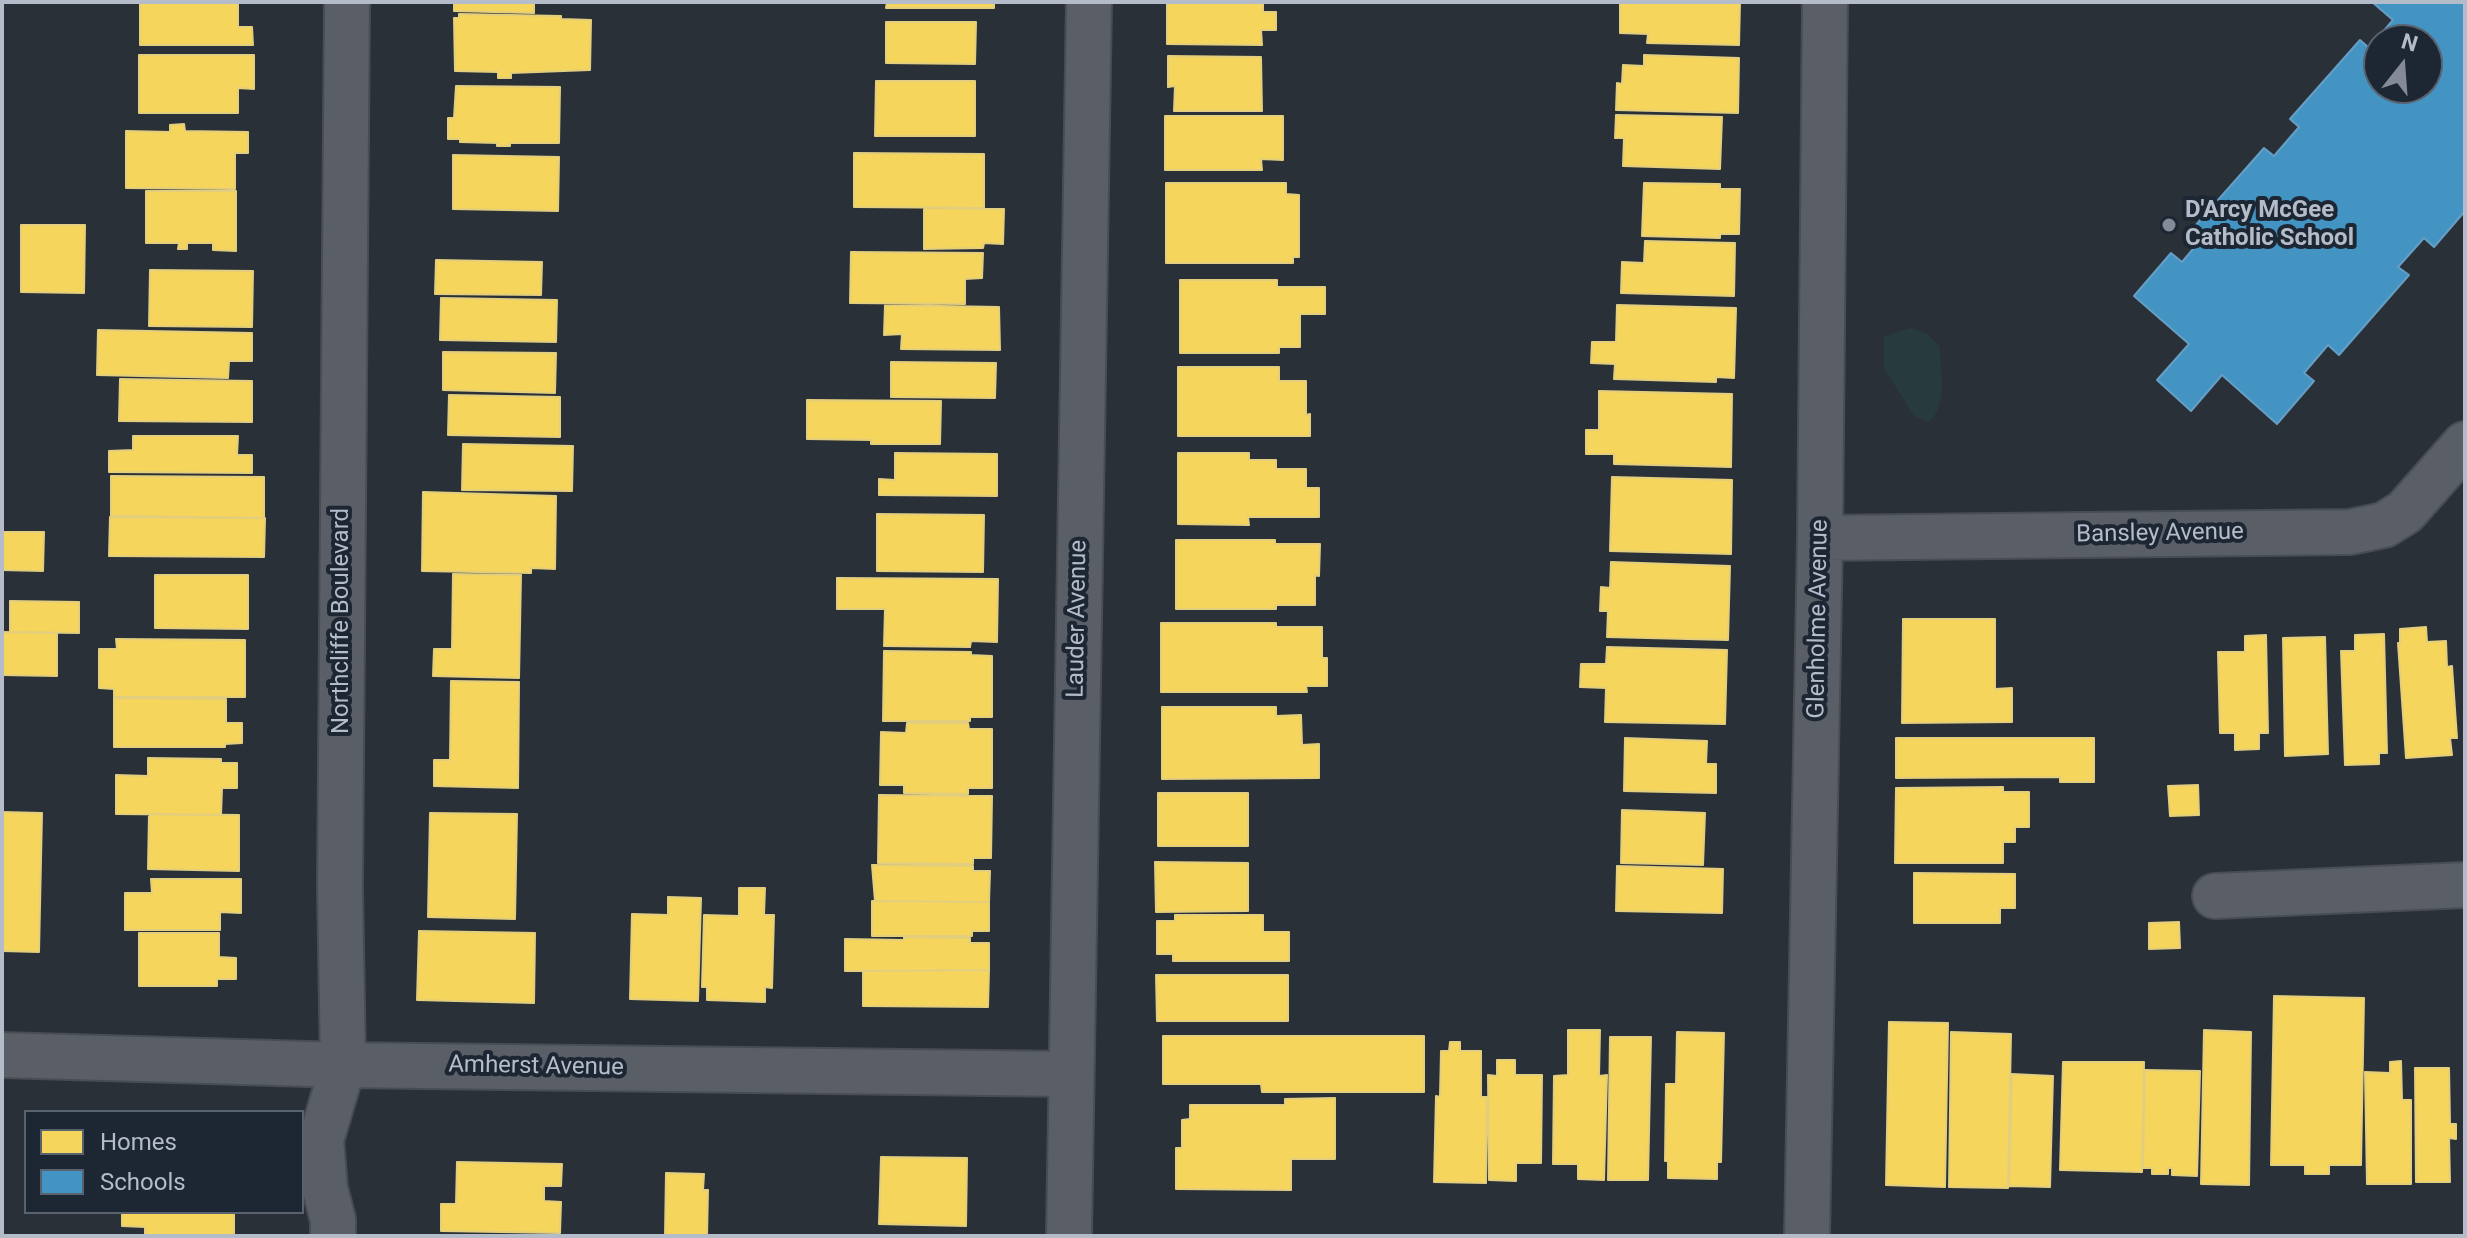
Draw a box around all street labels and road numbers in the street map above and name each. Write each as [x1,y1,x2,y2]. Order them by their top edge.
street label: Northcliffe Boulevard [328,508,356,734]
street label: Bansley Avenue [2076,518,2244,550]
street label: Glenholme Avenue [1803,519,1835,719]
street label: Lauder Avenue [1062,540,1094,698]
street label: Amherst Avenue [448,1051,624,1083]

